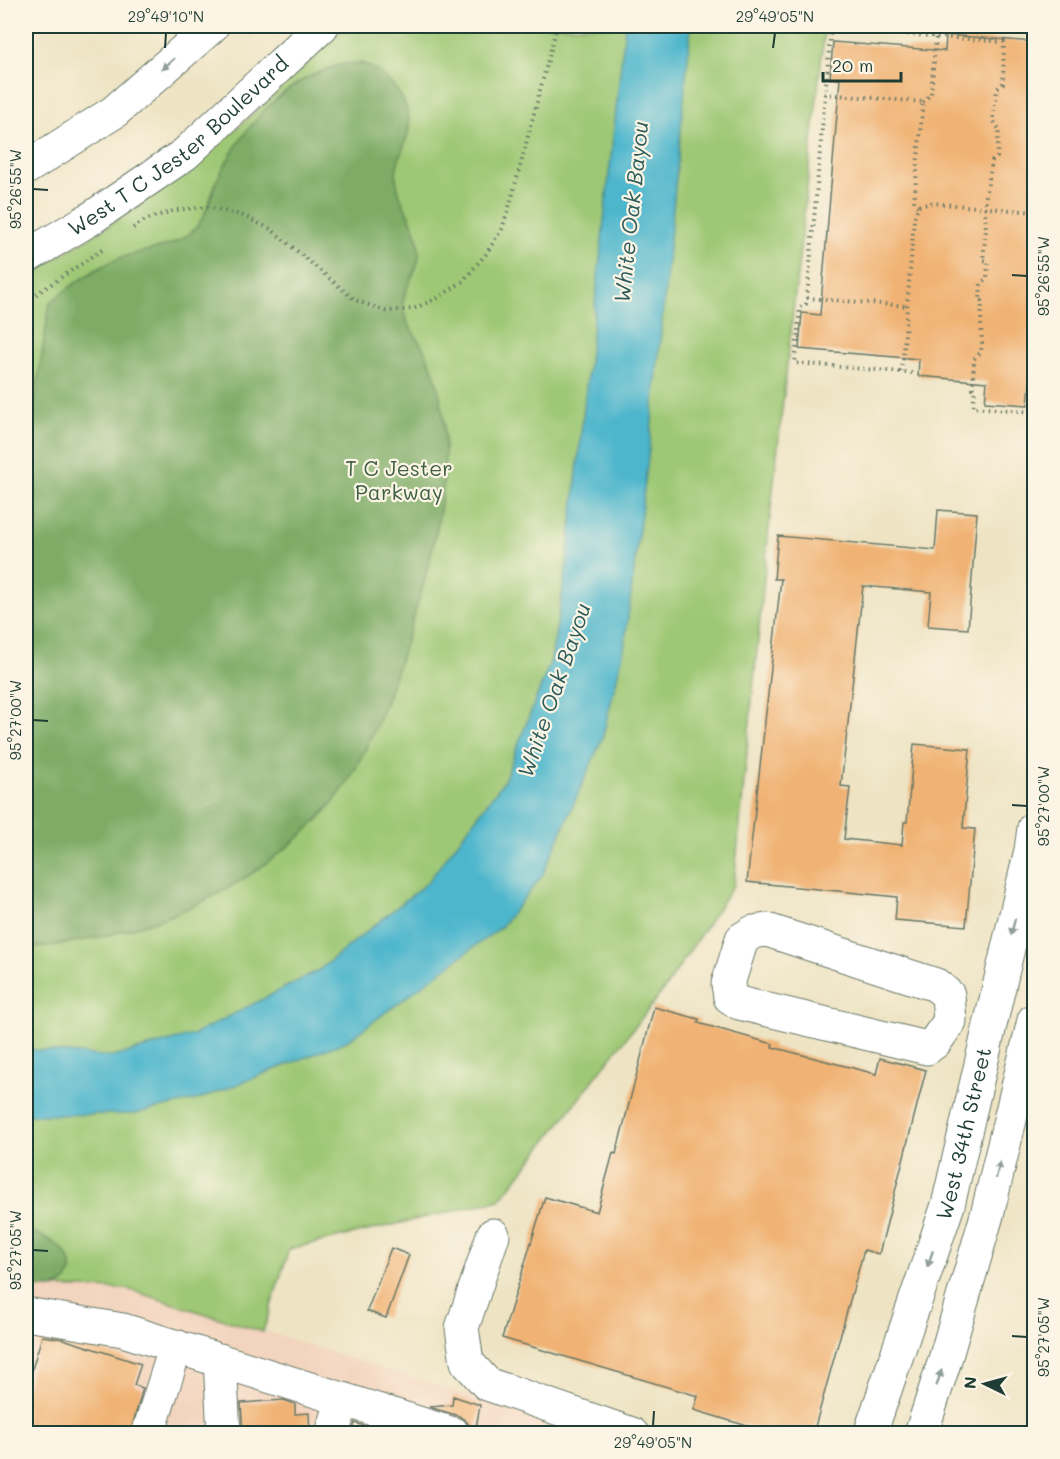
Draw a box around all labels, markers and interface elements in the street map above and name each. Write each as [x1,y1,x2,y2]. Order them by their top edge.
text: 29°49'10"N [128,6,204,26]
text: 29°49'05"N [736,6,814,26]
scale bar [823,45,901,83]
street label: West T C Jester Boulevard [62,49,293,241]
text: 20 m [832,53,873,77]
one-way arrow [161,57,176,71]
water label: White Oak Bayou [607,120,654,304]
text: 95°26'55"W [5,149,25,229]
text: 95°26'55"W [1033,236,1053,316]
park label: T C Jester Parkway [345,454,453,505]
water label: White Oak Bayou [510,599,597,781]
text: 95°27'00"W [5,680,25,760]
text: 95°27'00"W [1033,766,1053,846]
one-way arrow [1008,918,1018,936]
street label: West 34th Street [929,1044,996,1223]
one-way arrow [994,1161,1004,1179]
text: 95°27'05"W [5,1210,25,1290]
one-way arrow [924,1250,934,1268]
text: 95°27'05"W [1033,1297,1053,1377]
north arrow [955,1354,1015,1414]
one-way arrow [935,1369,945,1387]
text: N [959,1376,981,1390]
text: 29°49'05"N [614,1432,692,1452]

